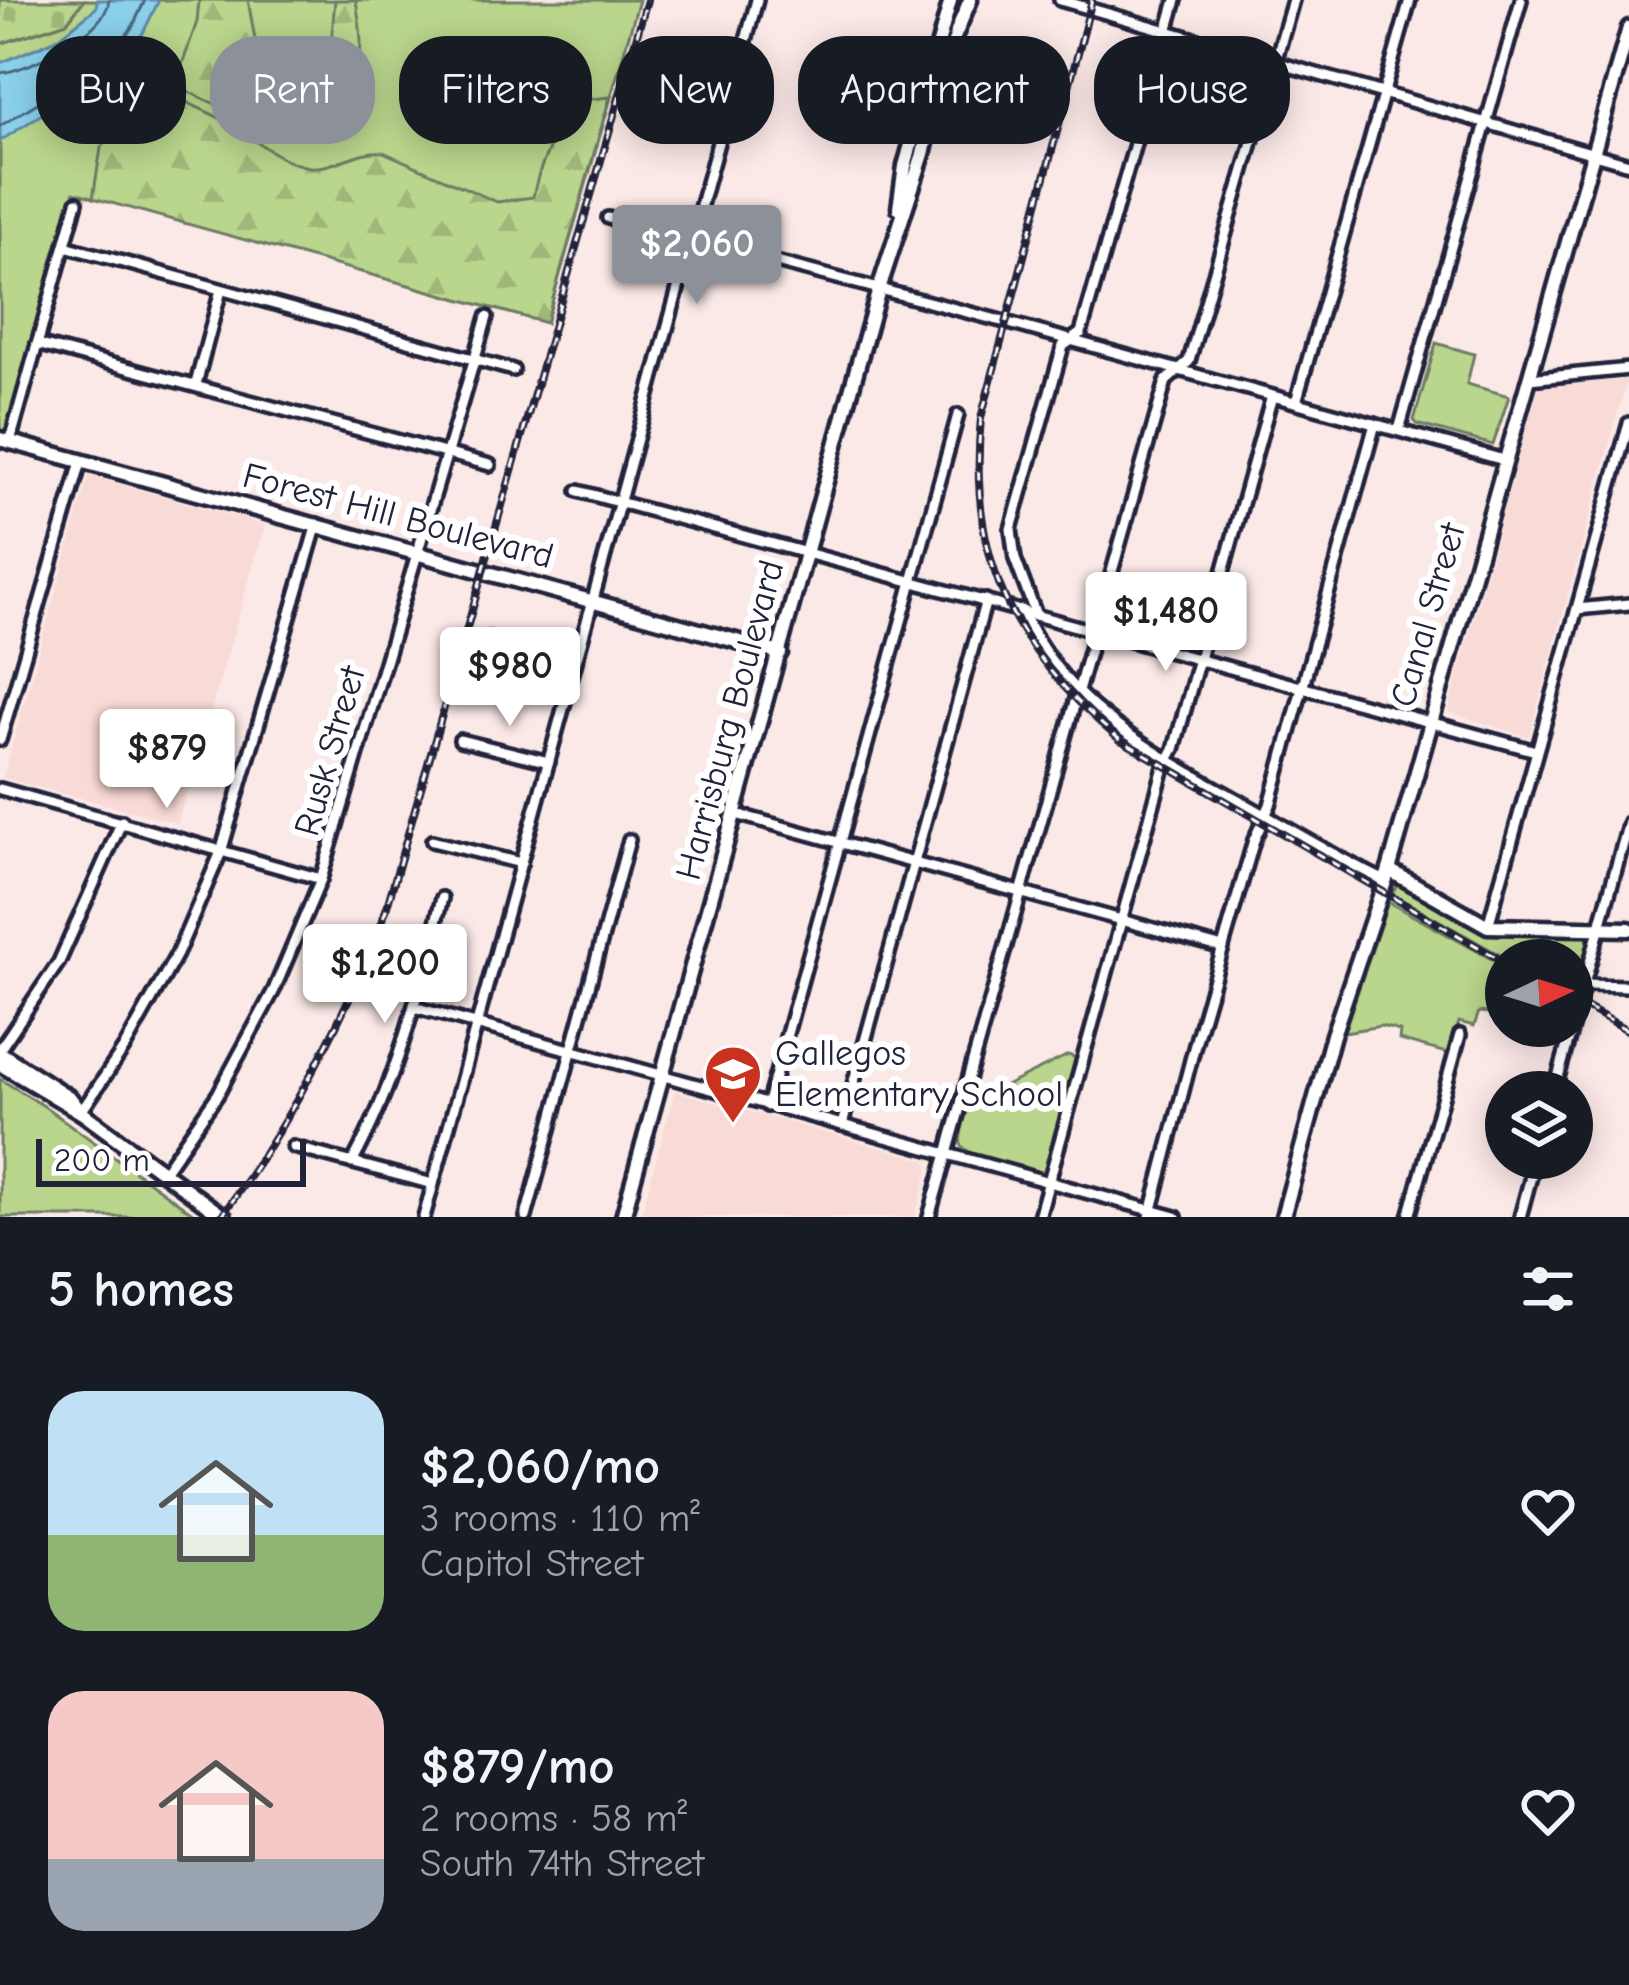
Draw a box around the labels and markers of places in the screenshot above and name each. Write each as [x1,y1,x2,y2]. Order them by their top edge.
pin: $2,060 [599,205,795,307]
pin: $1,480 [1068,572,1264,674]
pin: $980 [439,627,581,729]
pin: $879 [96,709,238,811]
pin: $1,200 [287,924,483,1026]
place label: Gallegos Elementary School [775,1033,1063,1115]
school or university icon: Gallegos Elementary School [702,1043,764,1125]

